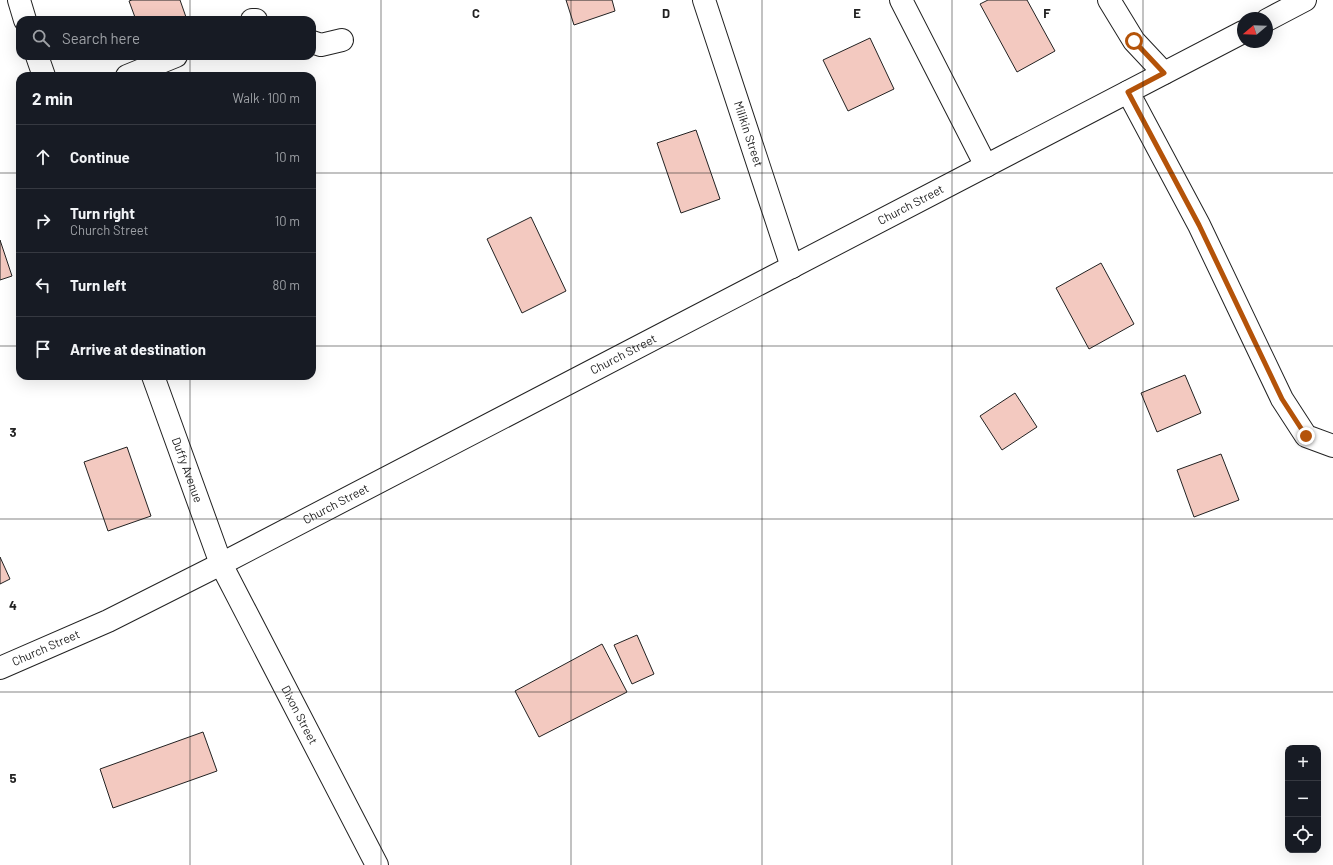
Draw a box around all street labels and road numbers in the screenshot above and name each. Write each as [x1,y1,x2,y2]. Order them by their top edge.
street label: Milikin Street [732,99,766,168]
street label: Church Street [875,181,946,227]
street label: Church Street [588,331,658,377]
street label: Duffy Avenue [170,435,206,504]
street label: Church Street [300,480,371,526]
street label: Church Street [9,626,81,668]
street label: Dixon Street [279,683,321,746]

